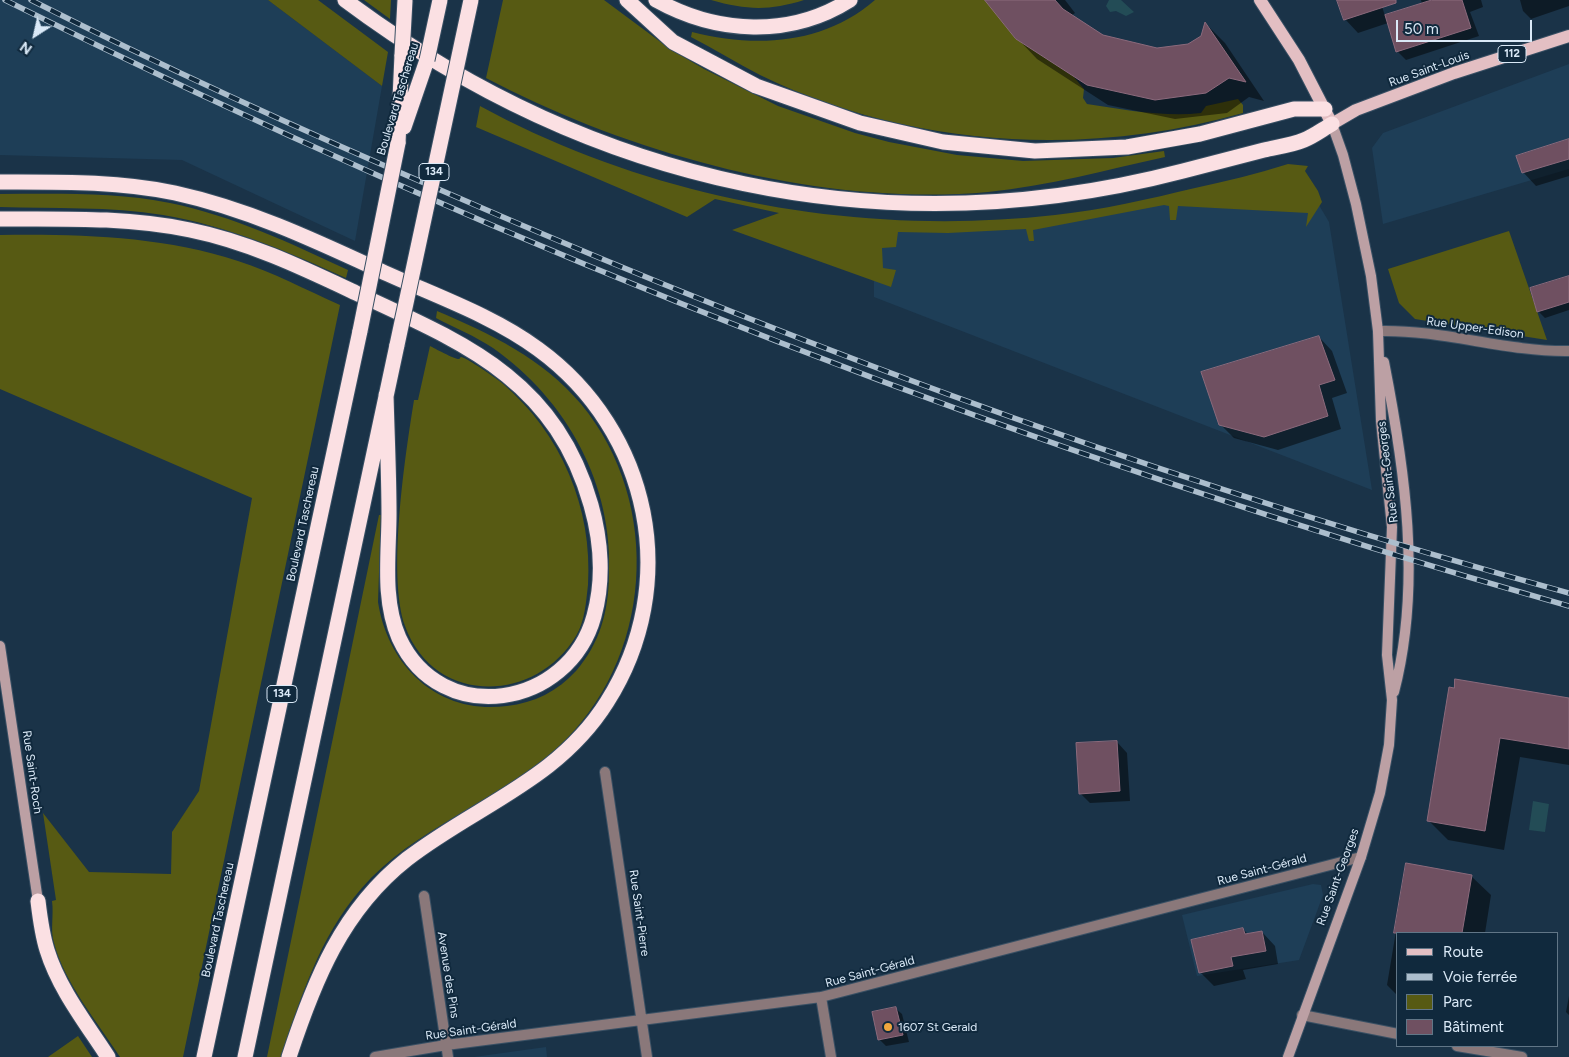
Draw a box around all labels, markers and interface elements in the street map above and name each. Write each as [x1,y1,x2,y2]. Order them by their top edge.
north arrow [10,10,60,60]
scale bar [1399,10,1535,42]
text: 50 m [1404,20,1439,38]
text: N [17,38,35,58]
street label: Boulevard Taschereau [374,41,422,157]
road number: 112 [1498,46,1526,62]
street label: Rue Saint-Louis [1387,48,1471,90]
road number: 134 [419,163,449,180]
street label: Rue Upper-Edison [1425,314,1525,342]
street label: Rue Saint-Georges [1375,420,1401,524]
street label: Boulevard Taschereau [284,465,322,583]
road number: 134 [267,686,297,702]
street label: Rue Saint-Roch [19,729,45,815]
street label: Rue Saint-Georges [1314,827,1362,927]
street label: Rue Saint-Gérald [1216,851,1308,889]
street label: Boulevard Taschereau [199,861,237,979]
street label: Rue Saint-Pierre [626,869,652,957]
street label: Avenue des Pins [434,931,462,1019]
legend [1396,932,1559,1047]
text: Route [1443,943,1483,961]
street label: Rue Saint-Gérald [824,953,916,991]
text: Voie ferrée [1443,968,1517,986]
text: Parc [1443,993,1472,1011]
street label: Rue Saint-Gérald [425,1016,517,1044]
text: Bâtiment [1443,1018,1504,1036]
place label: 1607 St Gerald [898,1020,977,1034]
marker: 1607 St Gerald [882,1021,894,1033]

